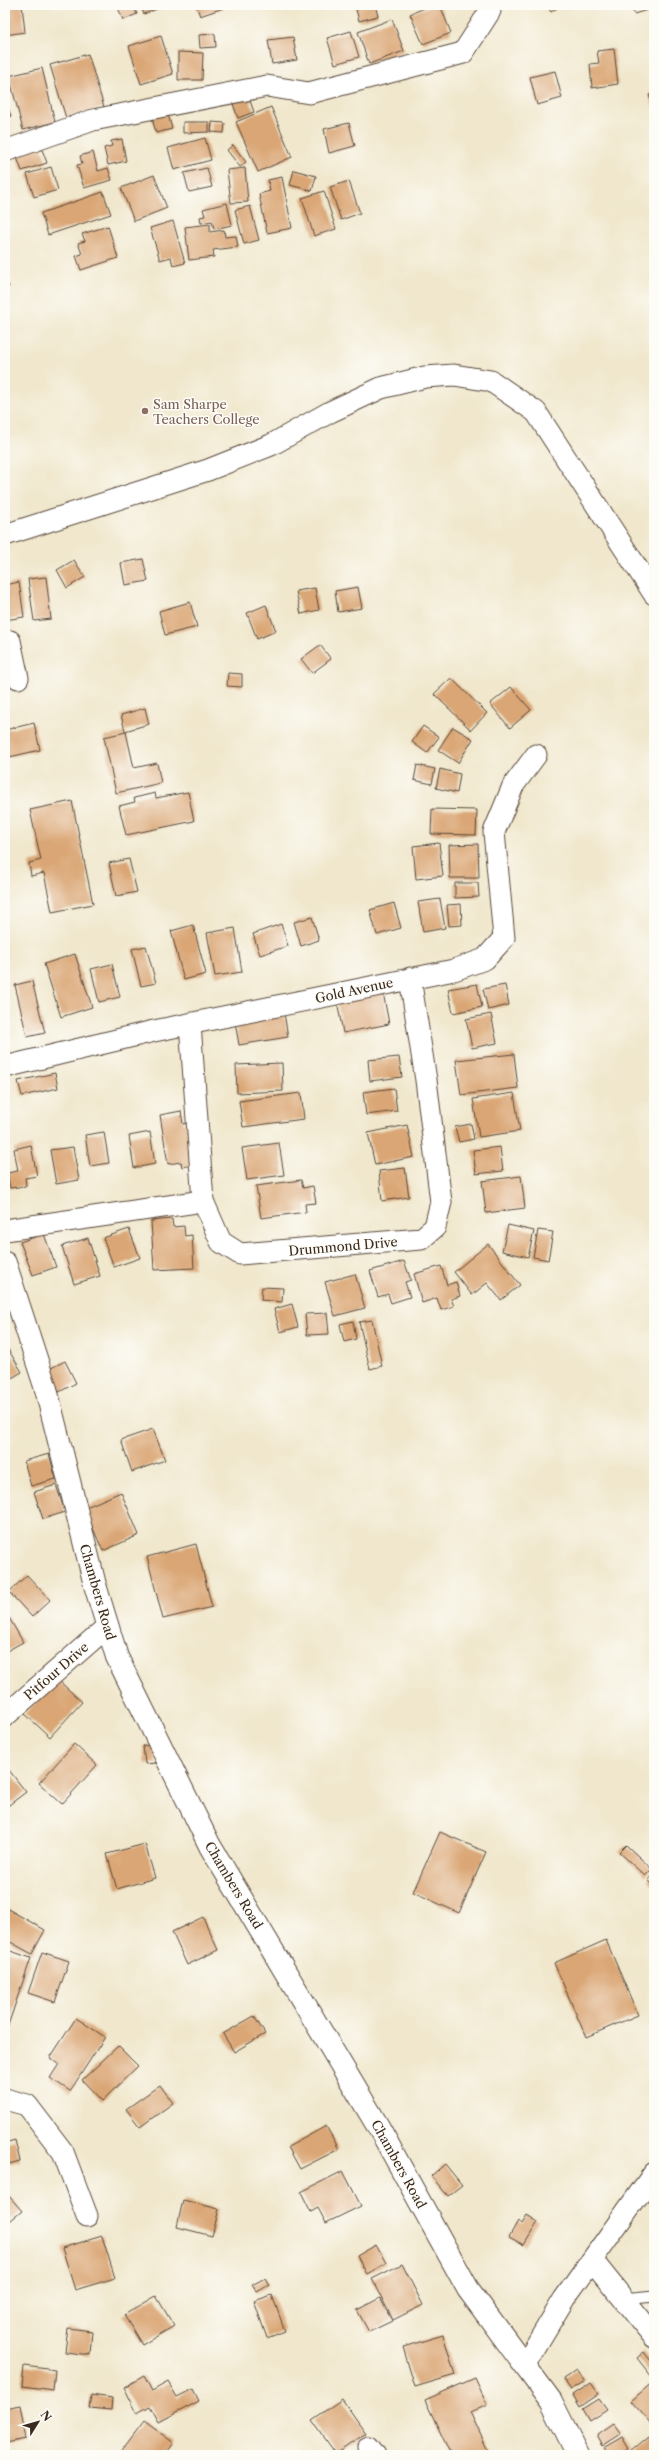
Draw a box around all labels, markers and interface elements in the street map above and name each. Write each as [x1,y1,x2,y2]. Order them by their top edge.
place label: Sam Sharpe Teachers College [153,396,260,427]
marker: Sam Sharpe Teachers College [140,406,150,416]
street label: Gold Avenue [314,974,394,1006]
street label: Drummond Drive [288,1233,398,1259]
street label: Chambers Road [77,1542,119,1642]
street label: Pitfour Drive [21,1639,91,1703]
street label: Chambers Road [202,1838,266,1932]
street label: Chambers Road [368,2117,430,2211]
north arrow [18,2402,58,2442]
text: N [38,2408,55,2424]

